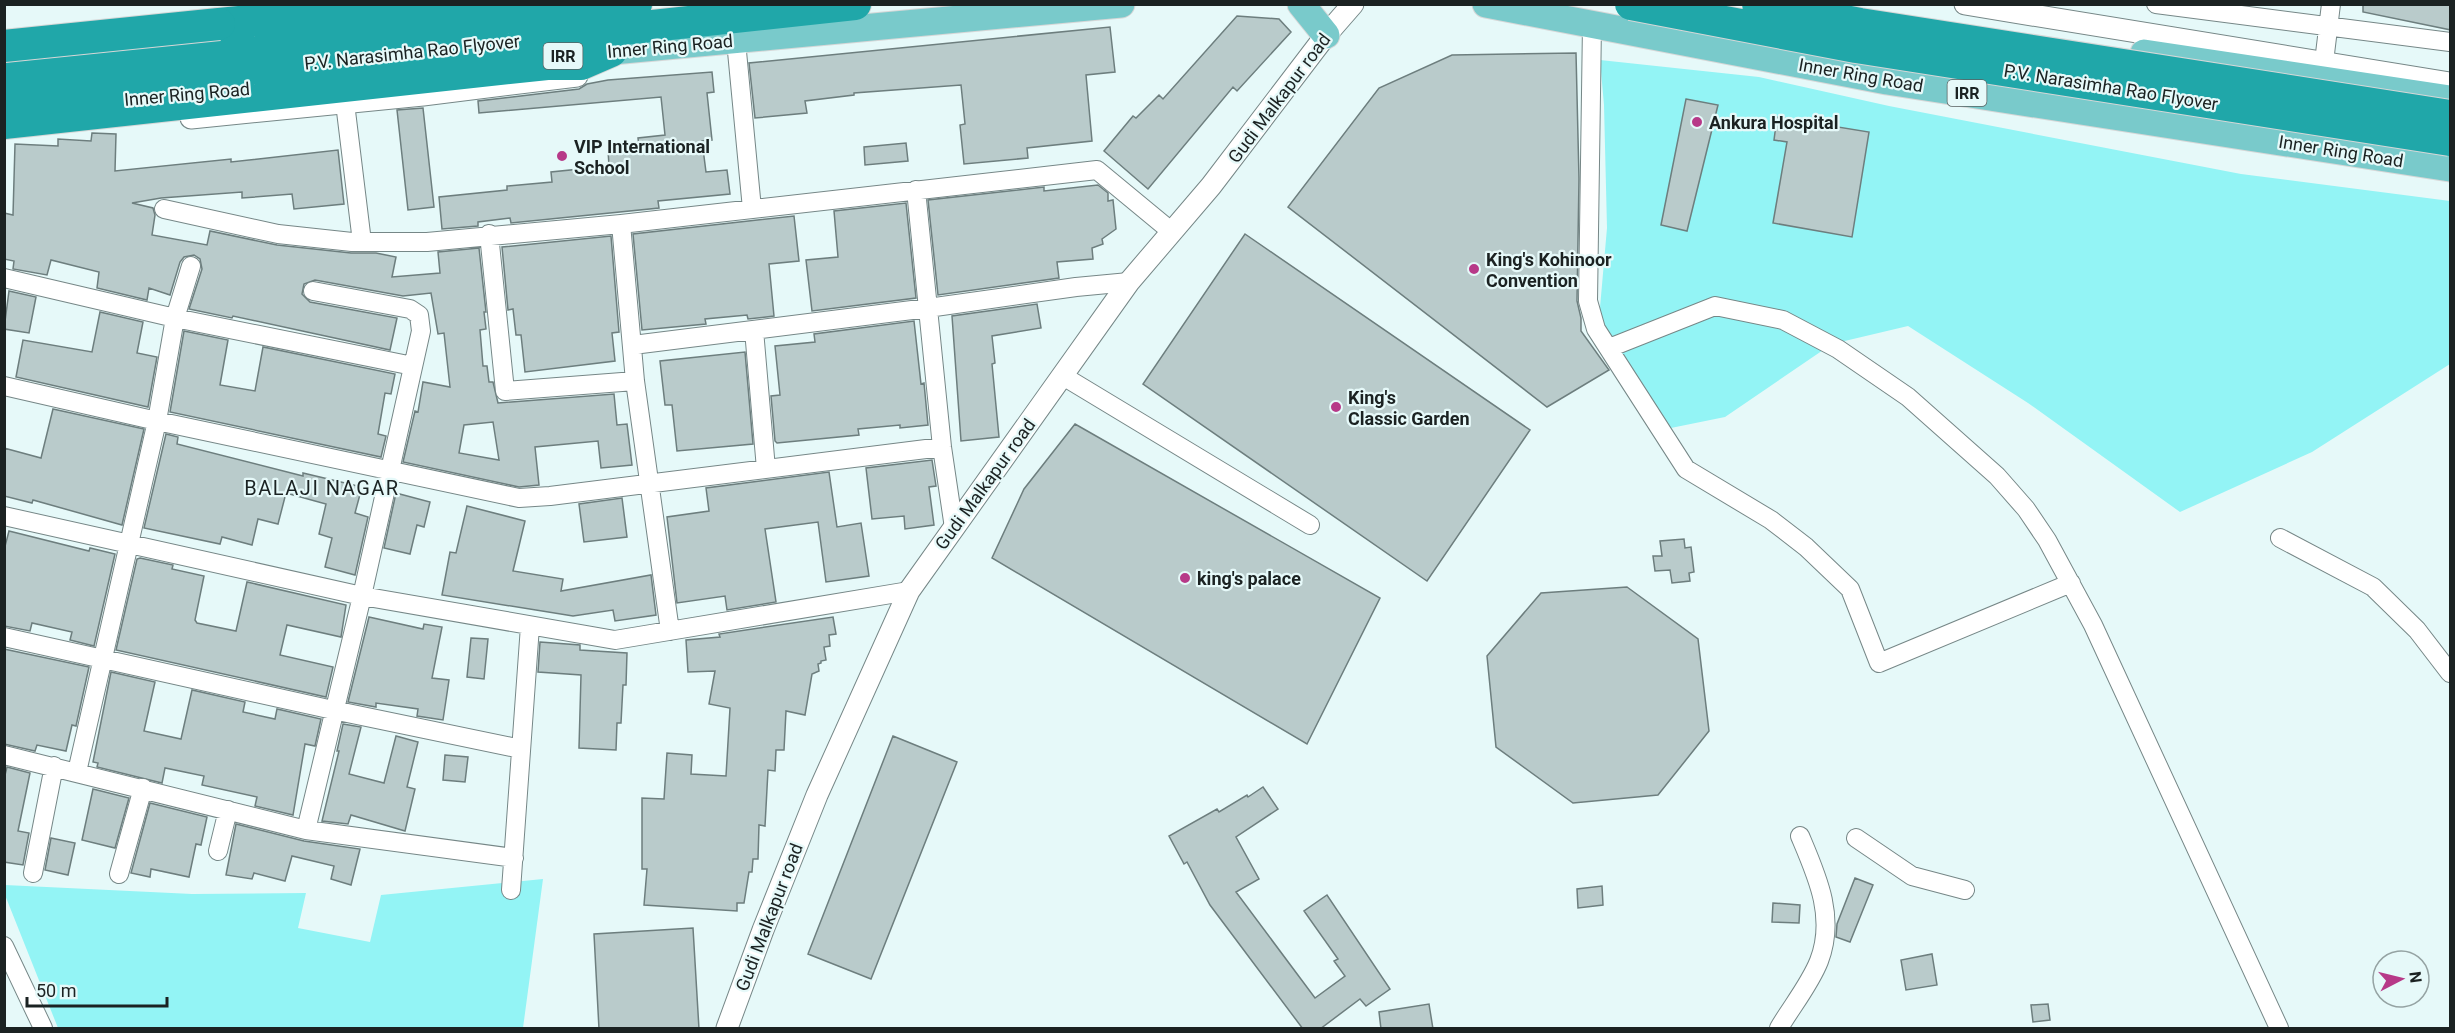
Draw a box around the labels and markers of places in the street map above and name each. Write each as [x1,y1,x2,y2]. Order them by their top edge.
place label: Ankura Hospital [1709,112,1839,133]
marker: Ankura Hospital [1690,115,1704,129]
place label: VIP International School [574,136,710,178]
marker: VIP International School [555,149,569,163]
place label: King's Kohinoor Convention [1486,249,1612,291]
marker: King's Kohinoor Convention [1467,262,1481,276]
place label: King's Classic Garden [1348,387,1470,429]
marker: King's Classic Garden [1329,400,1343,414]
place label: king's palace [1197,568,1301,589]
marker: king's palace [1178,571,1192,585]

